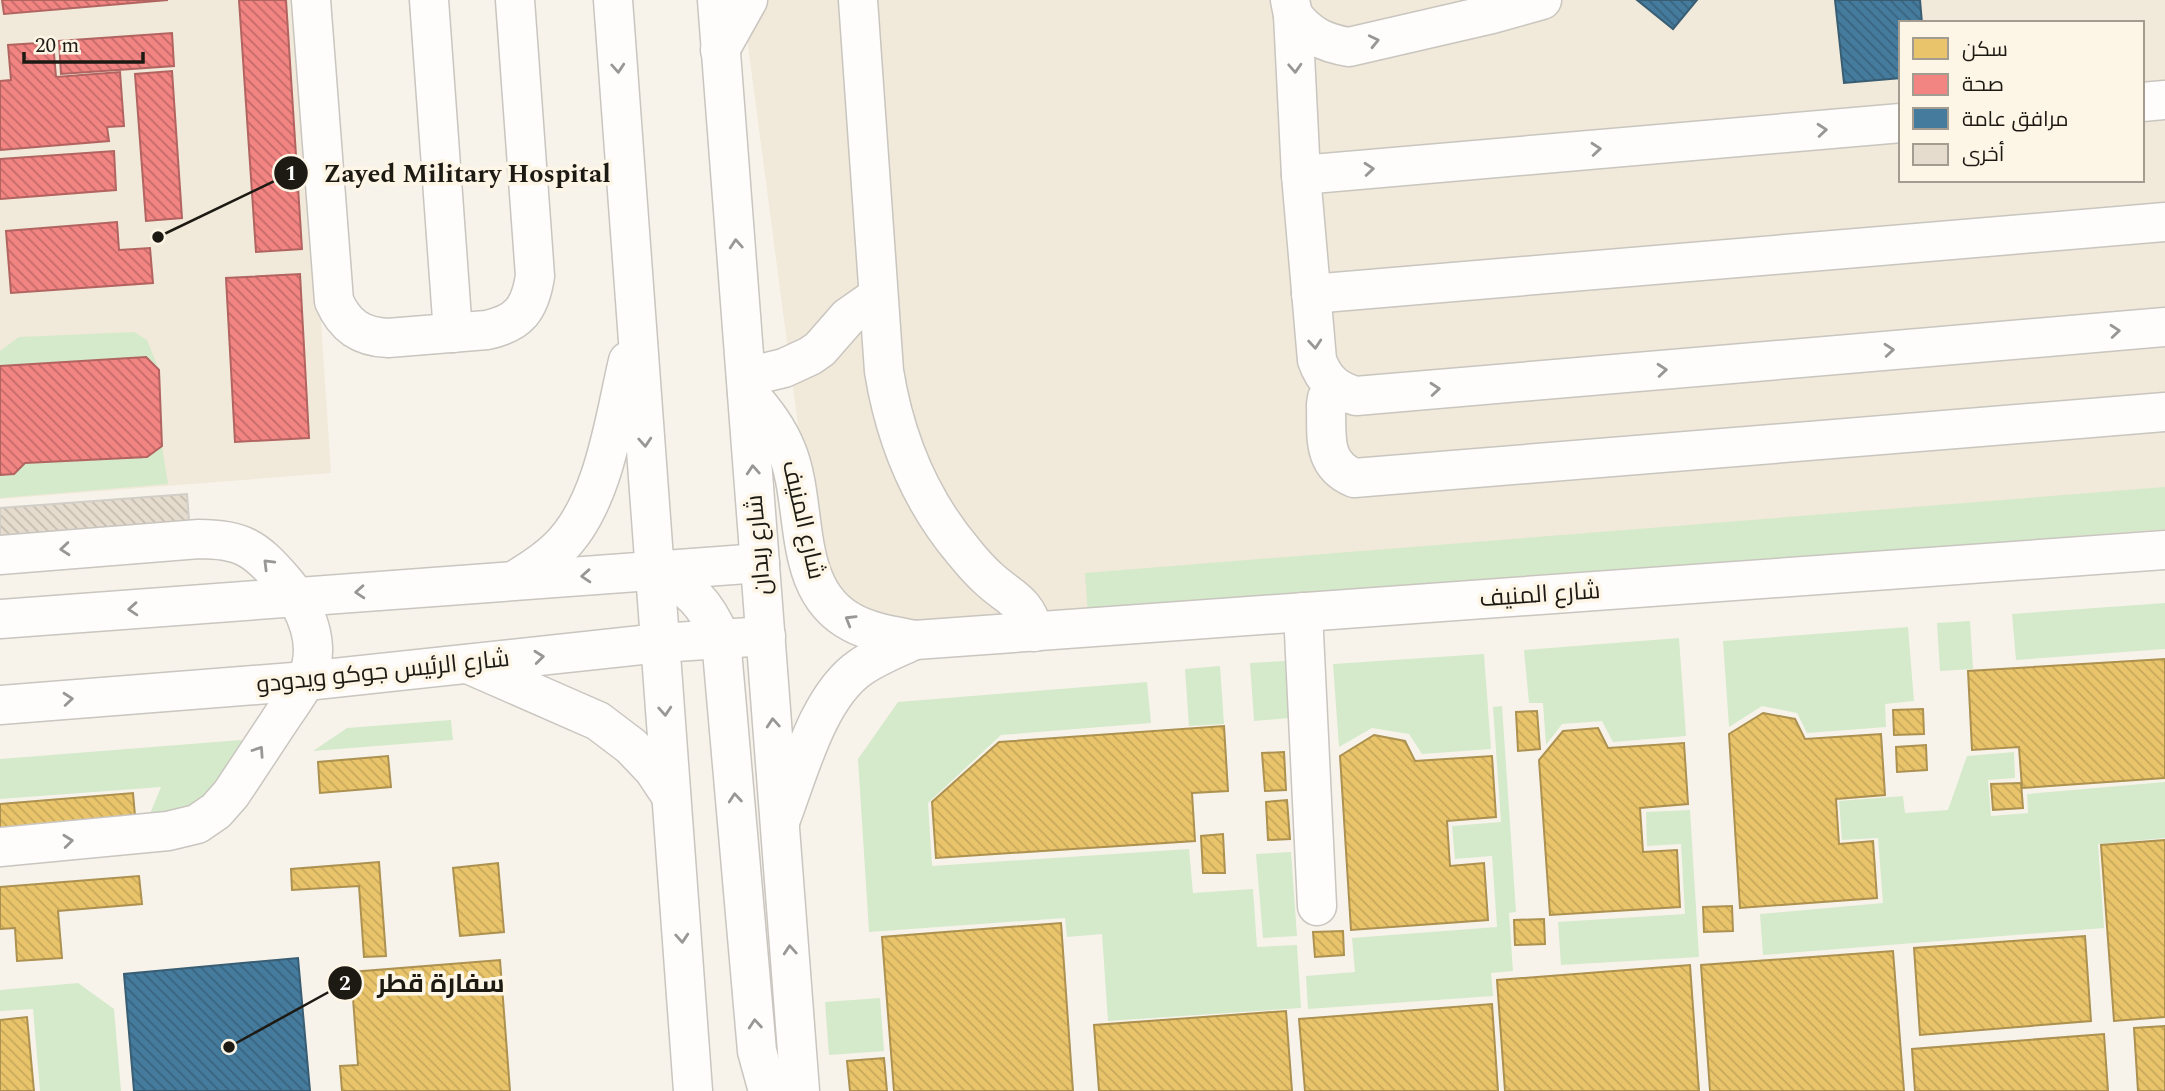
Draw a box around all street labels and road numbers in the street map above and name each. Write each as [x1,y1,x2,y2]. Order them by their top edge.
street label: شارع المنيف [772,457,834,583]
street label: شارع ربدان [737,493,781,597]
street label: شارع المنيف [1478,573,1602,617]
street label: شارع الرئيس جوكو ويدودو [255,641,511,703]

